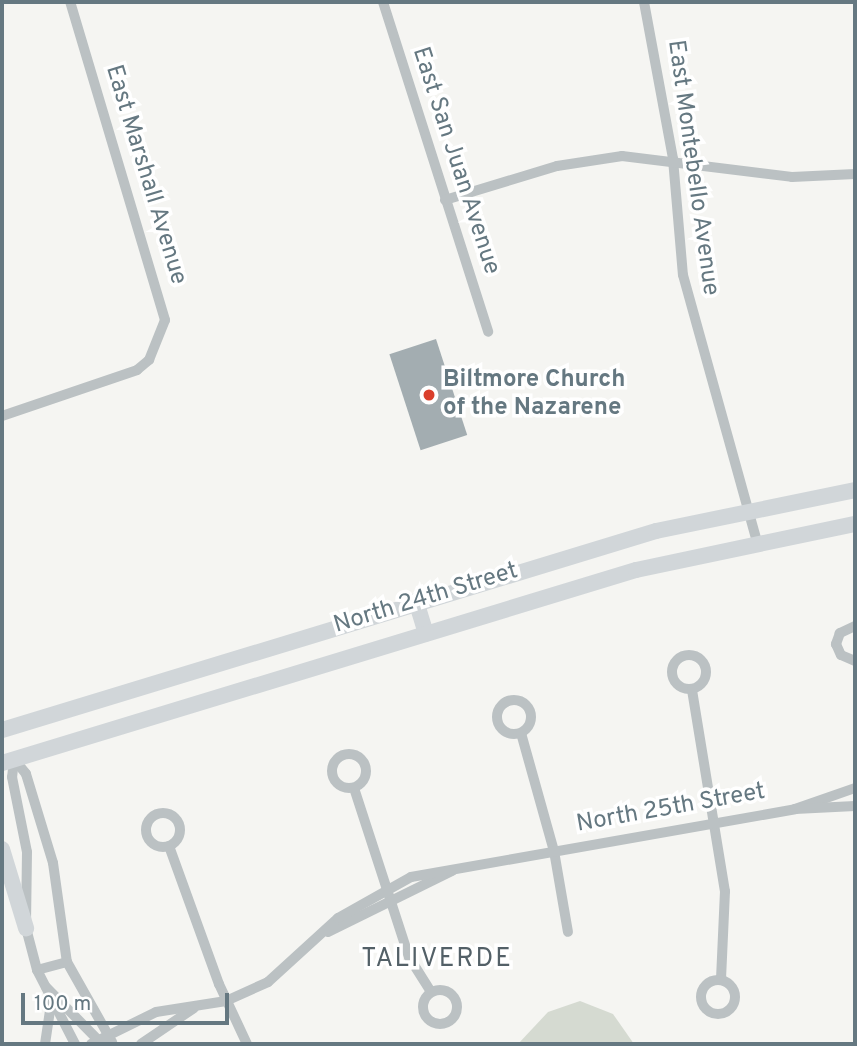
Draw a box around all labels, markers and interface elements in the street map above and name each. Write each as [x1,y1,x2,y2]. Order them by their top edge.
street label: East Montebello Avenue [660,38,724,298]
street label: East San Juan Avenue [405,43,505,279]
street label: East Marshall Avenue [98,61,192,289]
place label: Biltmore Church of the Nazarene [443,367,625,423]
marker: Biltmore Church of the Nazarene [421,387,437,403]
street label: North 24th Street [331,557,521,641]
street label: North 25th Street [574,778,768,840]
district label: TALIVERDE [362,944,512,976]
scale bar [24,979,233,1023]
text: 100 m [34,991,91,1018]

